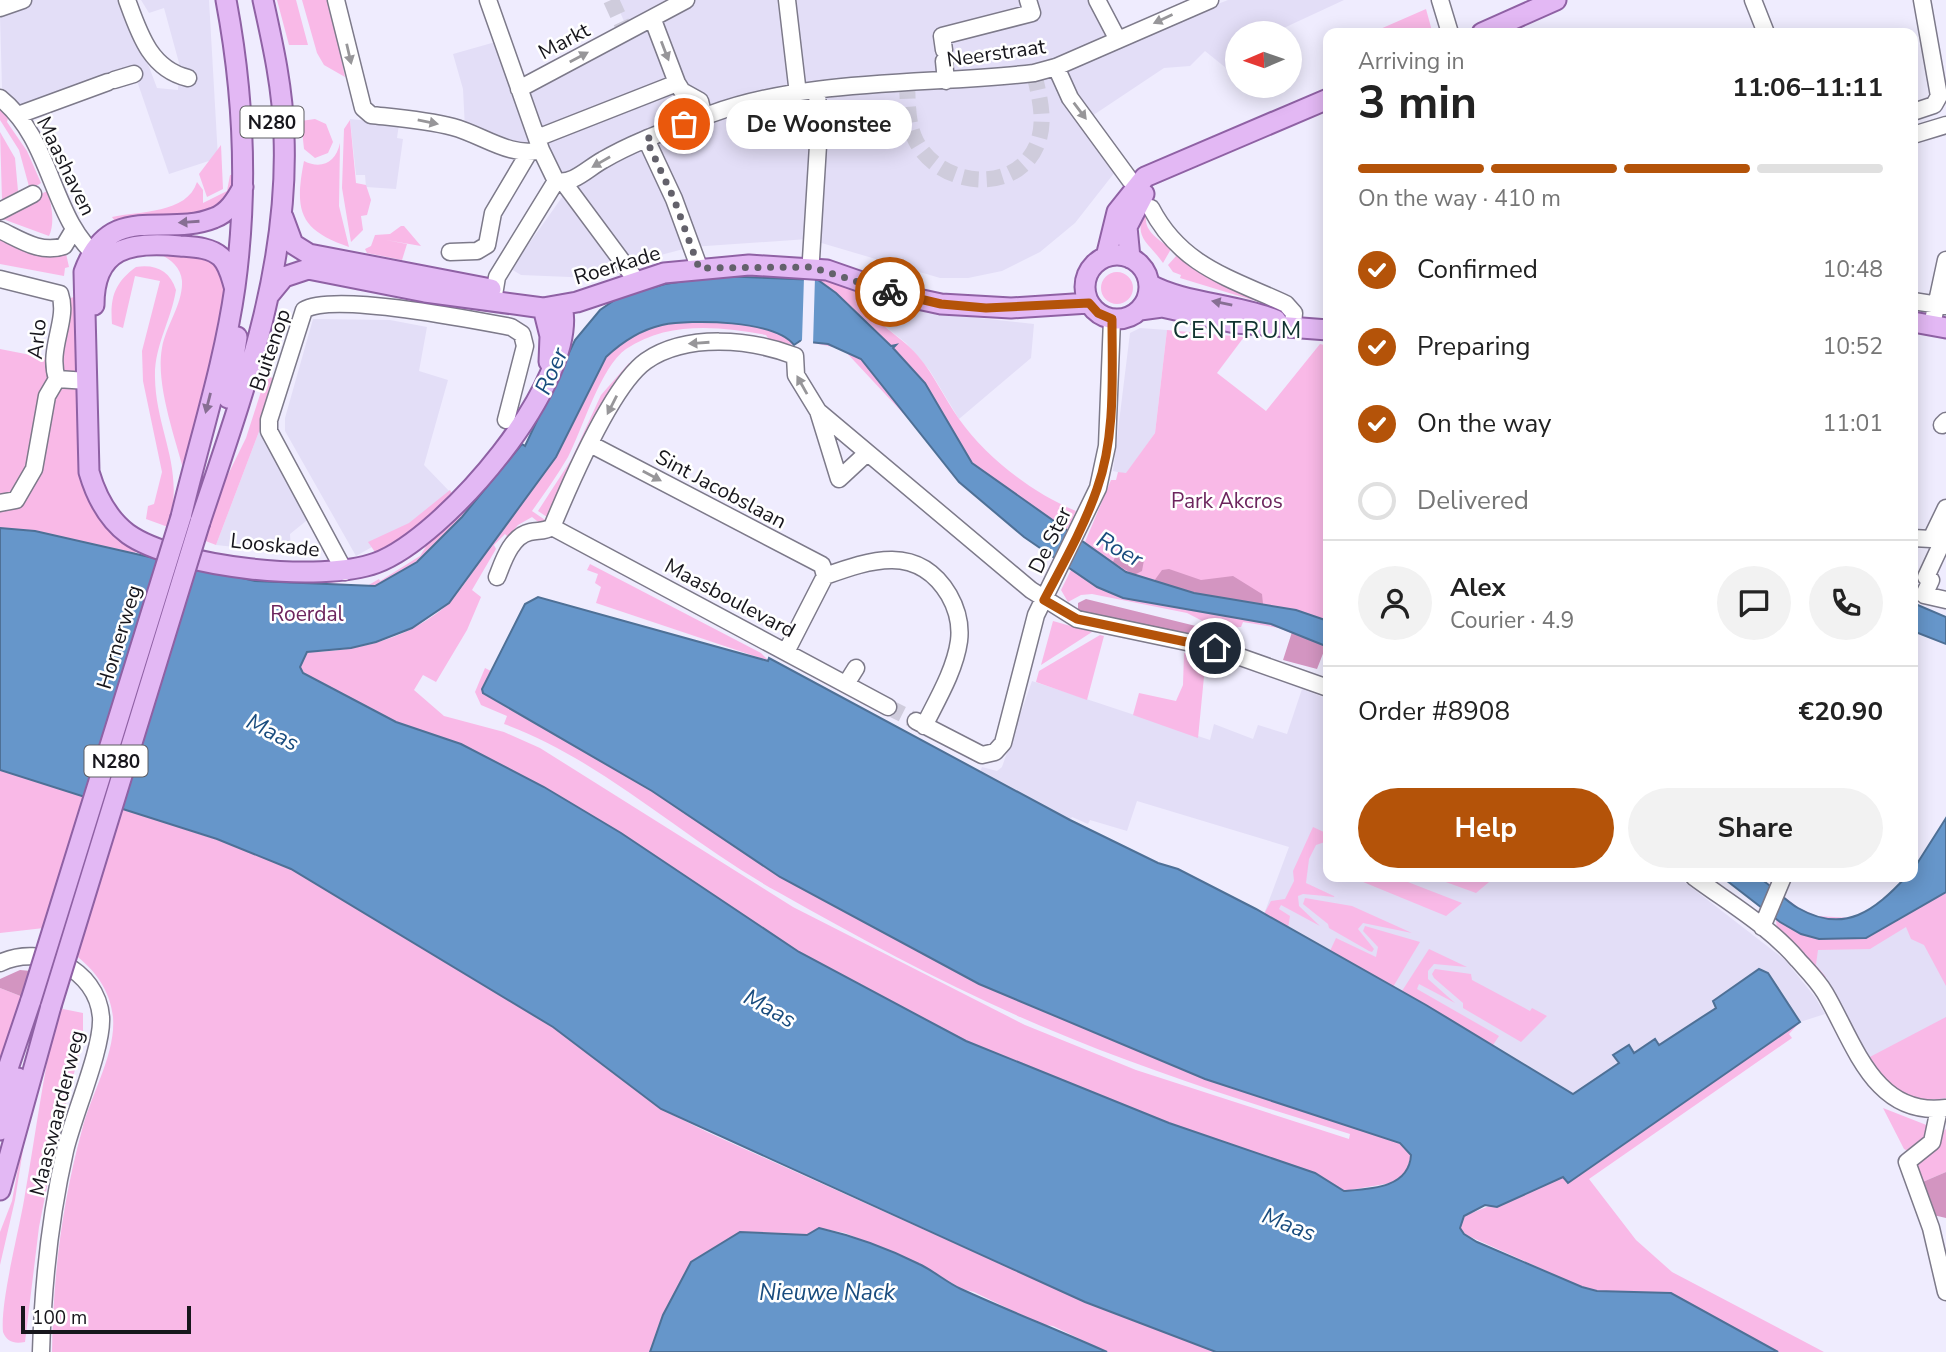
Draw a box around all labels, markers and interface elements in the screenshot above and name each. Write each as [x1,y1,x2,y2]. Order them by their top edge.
one-way arrow [1153,13,1173,25]
street label: Markt [533,16,595,66]
north arrow [1225,21,1302,98]
map controls [1225,21,1302,98]
street label: Neerstraat [945,32,1048,74]
one-way arrow [659,41,670,62]
one-way arrow [343,43,354,65]
text: Arriving in [1358,46,1465,77]
one-way arrow [569,51,589,63]
text: 11:06–11:11 [1732,70,1883,105]
text: 3 min [1358,71,1477,134]
pin [654,94,714,154]
callout: De Woonstee [726,100,912,148]
one-way arrow [1072,102,1086,120]
icon: bag [665,105,703,143]
road number: N280 [240,106,304,138]
text: De Woonstee [746,109,892,140]
street label: Maashaven [30,112,102,220]
one-way arrow [417,117,439,128]
one-way arrow [591,155,610,168]
text: On the way · 410 m [1358,183,1561,214]
one-way arrow [178,217,200,228]
street label: Roerkade [570,239,664,291]
icon: check [1358,251,1396,289]
text: Confirmed [1417,252,1538,287]
text: 10:48 [1823,254,1883,285]
courier [855,257,925,327]
icon: bike [871,273,909,311]
one-way arrow [1211,298,1233,309]
street label: Buitenop [243,305,297,395]
district label: CENTRUM [1173,314,1303,346]
street label: Arlo [21,317,53,361]
icon: check [1358,328,1396,366]
text: Preparing [1417,329,1530,364]
text: 10:52 [1823,331,1883,362]
one-way arrow [688,338,710,349]
water label: Roer [527,342,576,400]
one-way arrow [796,376,808,395]
one-way arrow [202,392,213,414]
one-way arrow [606,395,617,415]
icon: check [1358,405,1396,443]
text: On the way [1417,406,1551,441]
text: 11:01 [1823,408,1883,439]
street label: Sint Jacobslaan [651,443,791,535]
one-way arrow [642,471,662,482]
text: Delivered [1417,483,1529,518]
park label: Park Akcros [1171,487,1283,515]
street label: De Ster [1022,502,1078,578]
water label: Roer [1091,524,1149,575]
street label: Looskade [229,526,321,564]
street label: Maasboulevard [660,552,800,644]
button: person [1358,566,1432,640]
button: chat [1717,566,1791,640]
button: phone [1809,566,1883,640]
text: Alex [1450,570,1506,605]
street label: Hornerweg [90,582,148,692]
park label: Roerdal [270,600,345,628]
text: Courier · 4.9 [1450,605,1574,636]
pin [1185,618,1245,678]
icon: home [1196,629,1234,667]
text: Order #8908 [1358,694,1510,729]
text: €20.90 [1799,694,1883,729]
water label: Maas [241,706,304,759]
road number: N280 [85,746,148,776]
button: Help [1358,788,1614,868]
button: Share [1628,788,1883,868]
water label: Maas [738,982,801,1035]
street label: Maaswaarderweg [23,1027,91,1199]
water label: Maas [1258,1200,1320,1249]
water label: Nieuwe Nack [759,1277,896,1308]
scale bar [21,1303,191,1335]
text: 100 m [32,1305,87,1331]

